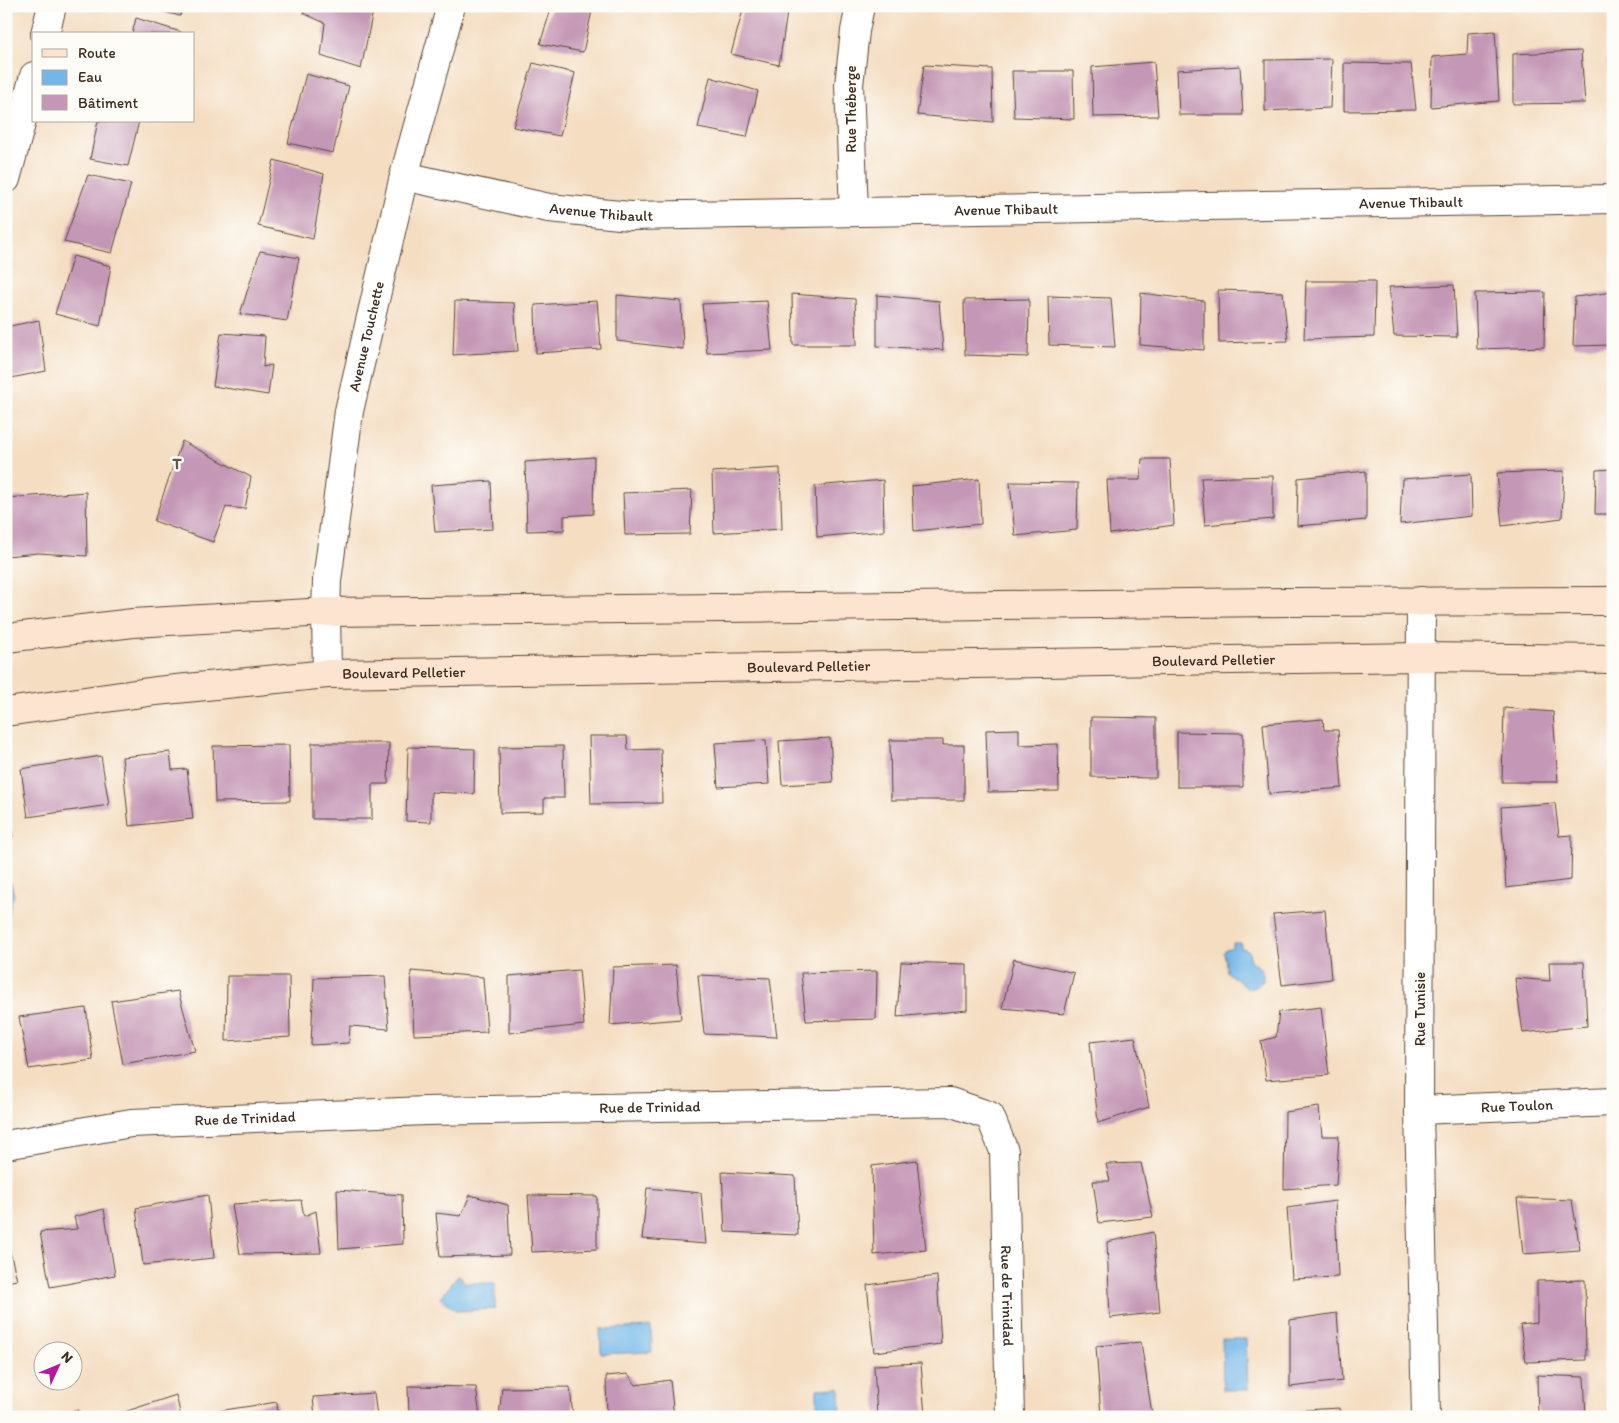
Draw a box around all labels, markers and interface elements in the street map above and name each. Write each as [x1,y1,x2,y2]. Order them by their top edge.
legend [32,32,195,122]
text: Route [78,44,116,62]
street label: Rue Théberge [842,65,860,153]
text: Eau [78,68,102,86]
text: Bâtiment [78,94,139,112]
street label: Avenue Thibault [1359,193,1464,212]
street label: Avenue Thibault [549,199,654,225]
street label: Avenue Thibault [954,200,1059,219]
street label: Avenue Touchette [345,279,388,393]
district label: T [172,454,183,473]
street label: Boulevard Pelletier [1152,650,1276,670]
street label: Boulevard Pelletier [747,657,871,676]
street label: Boulevard Pelletier [342,663,466,683]
street label: Rue Tunisie [1411,972,1429,1046]
street label: Rue Toulon [1481,1095,1553,1116]
street label: Rue de Trinidad [599,1097,701,1117]
street label: Rue de Trinidad [194,1107,296,1129]
street label: Rue de Trinidad [997,1245,1017,1346]
north arrow [32,1340,82,1390]
text: N [58,1348,76,1367]

